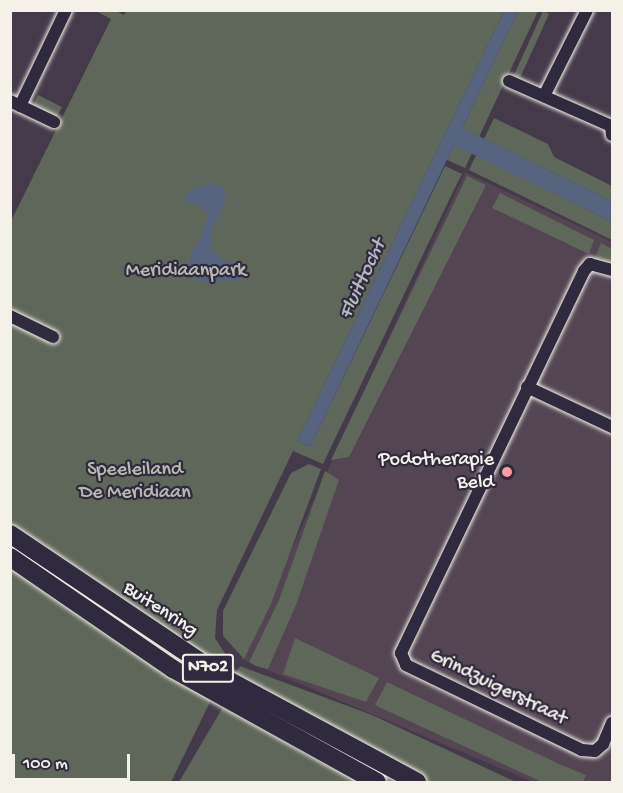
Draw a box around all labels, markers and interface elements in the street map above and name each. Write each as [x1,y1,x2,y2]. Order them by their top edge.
water label: Fluittocht [335,236,393,324]
park label: Meridiaanpark [126,259,246,283]
place label: Podotherapie Beld [379,448,494,495]
park label: Speeleiland De Meridiaan [79,459,191,506]
marker: Podotherapie Beld [498,463,516,481]
street label: Buitenring [118,577,202,643]
street label: Grindzuigerstraat [426,644,570,732]
road number: N702 [181,653,235,683]
scale bar [15,742,134,780]
text: 100 m [23,754,68,775]

